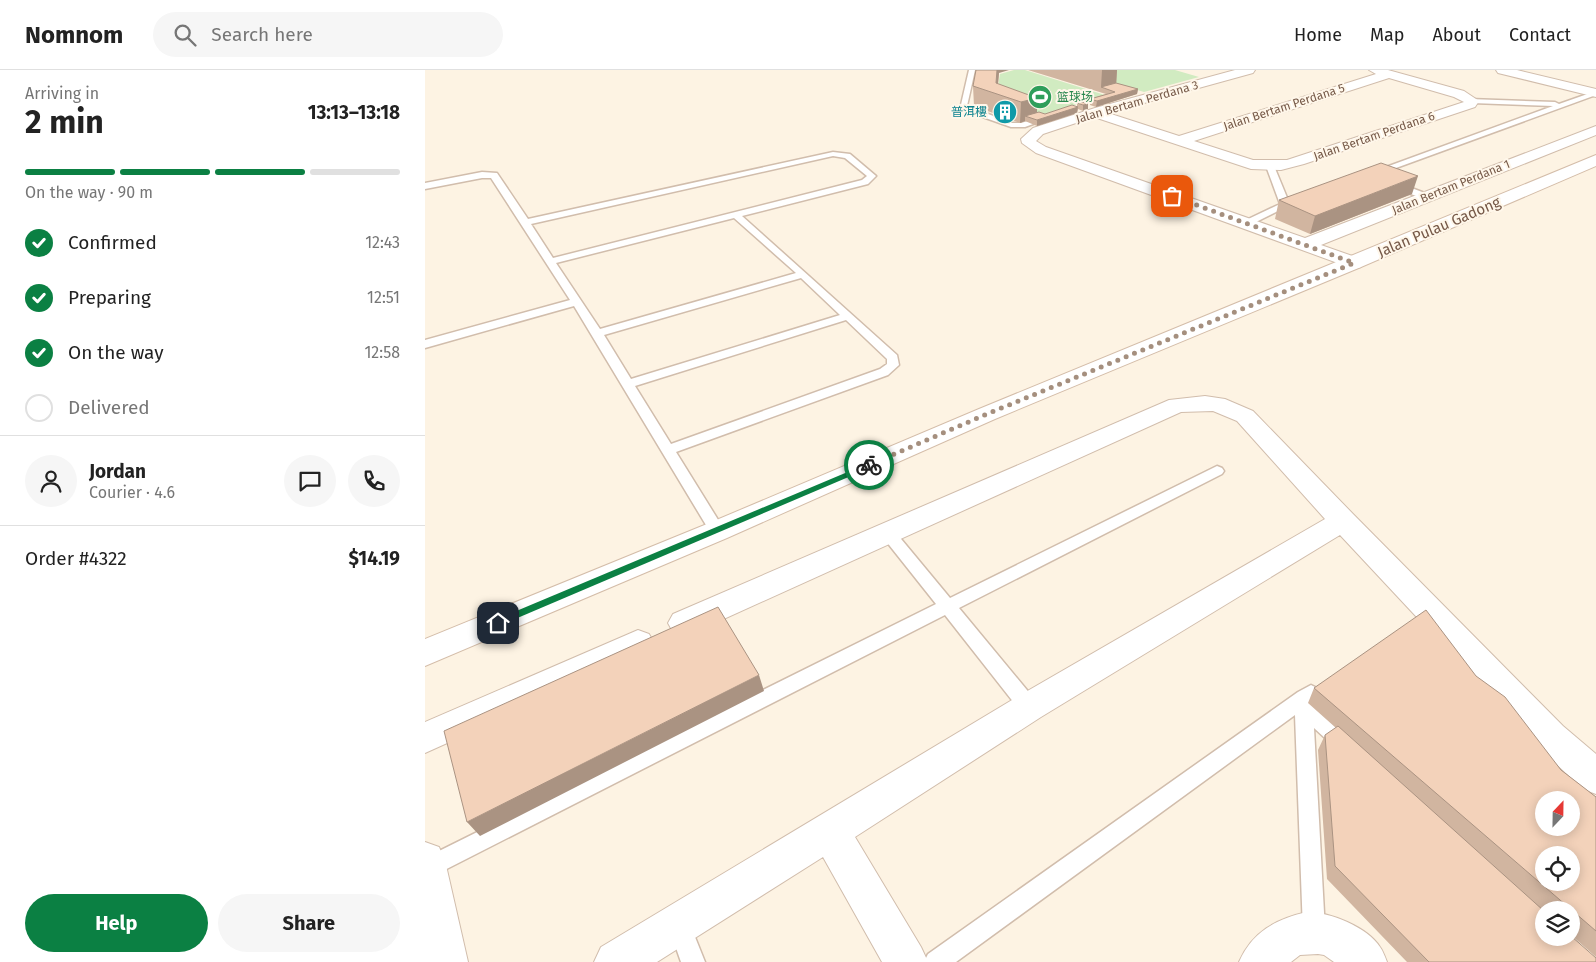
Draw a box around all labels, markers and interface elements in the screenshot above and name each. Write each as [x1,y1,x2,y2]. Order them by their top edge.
search box [153,12,503,57]
text: Nomnom [25,21,123,49]
icon: search [171,21,199,49]
text: Search here [211,23,313,46]
text: Home [1294,24,1342,46]
text: Map [1370,24,1404,46]
text: About [1432,24,1481,46]
text: Contact [1509,24,1571,46]
street label: Jalan Bertam Perdana 3 [1074,78,1200,126]
street label: Jalan Bertam Perdana 5 [1222,81,1346,133]
text: Arriving in [25,84,99,103]
sports icon: 篮球场 [1027,84,1053,110]
place label: 篮球场 [1057,90,1093,104]
building icon: 普洱樓 [992,99,1018,125]
text: 13:13–13:18 [308,101,400,124]
text: 2 min [25,103,104,141]
place label: 普洱樓 [951,105,987,119]
street label: Jalan Bertam Perdana 6 [1312,109,1436,163]
street label: Jalan Bertam Perdana 1 [1390,157,1512,217]
pin [1151,175,1193,217]
icon: bag [1158,182,1186,210]
text: On the way · 90 m [25,183,153,202]
street label: Jalan Pulau Gadong [1375,193,1503,261]
icon: check [25,229,53,257]
text: Confirmed [68,231,157,254]
text: 12:43 [365,233,400,252]
icon: check [25,284,53,312]
text: Preparing [68,286,151,309]
text: 12:51 [367,288,400,307]
icon: check [25,339,53,367]
text: On the way [68,341,164,364]
text: 12:58 [364,343,400,362]
text: Delivered [68,396,150,419]
courier [844,440,894,490]
icon: bike [855,451,883,479]
button: person [25,455,77,507]
button: chat [284,455,336,507]
button: phone [348,455,400,507]
text: Jordan [89,460,146,483]
text: Courier · 4.6 [89,483,175,502]
text: Order #4322 [25,547,127,570]
text: $14.19 [349,547,400,570]
pin [477,602,519,644]
icon: home [484,609,512,637]
north arrow [1535,791,1580,836]
map controls [1535,791,1580,946]
button: locate [1535,846,1580,891]
button: Help [25,894,208,952]
button: Share [218,894,400,952]
button: layers [1535,901,1580,946]

